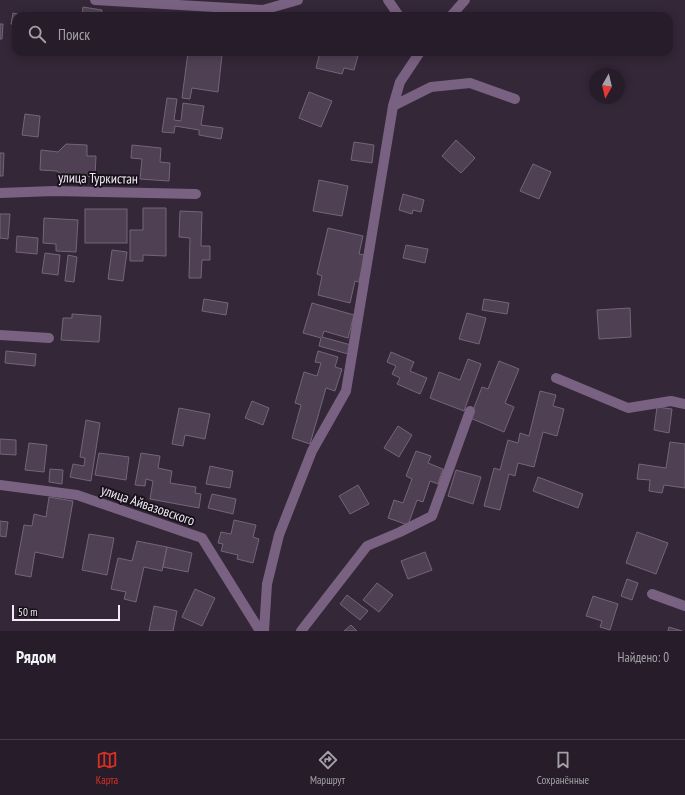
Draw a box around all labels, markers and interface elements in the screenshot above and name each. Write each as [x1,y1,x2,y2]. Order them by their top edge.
search box [12,12,673,56]
icon: search [26,23,48,45]
text: Поиск [58,25,90,44]
north arrow [589,68,625,104]
street label: улица Туркистан [58,168,138,188]
street label: улица Айвазовского [99,480,197,530]
scale bar [12,603,120,622]
text: 50 m [18,605,37,619]
text: Рядом [16,646,56,668]
text: Найдено: 0 [618,649,669,666]
tab: Карта [96,749,118,787]
tab: Маршрут [310,749,345,787]
tab: Сохранённые [537,749,589,787]

